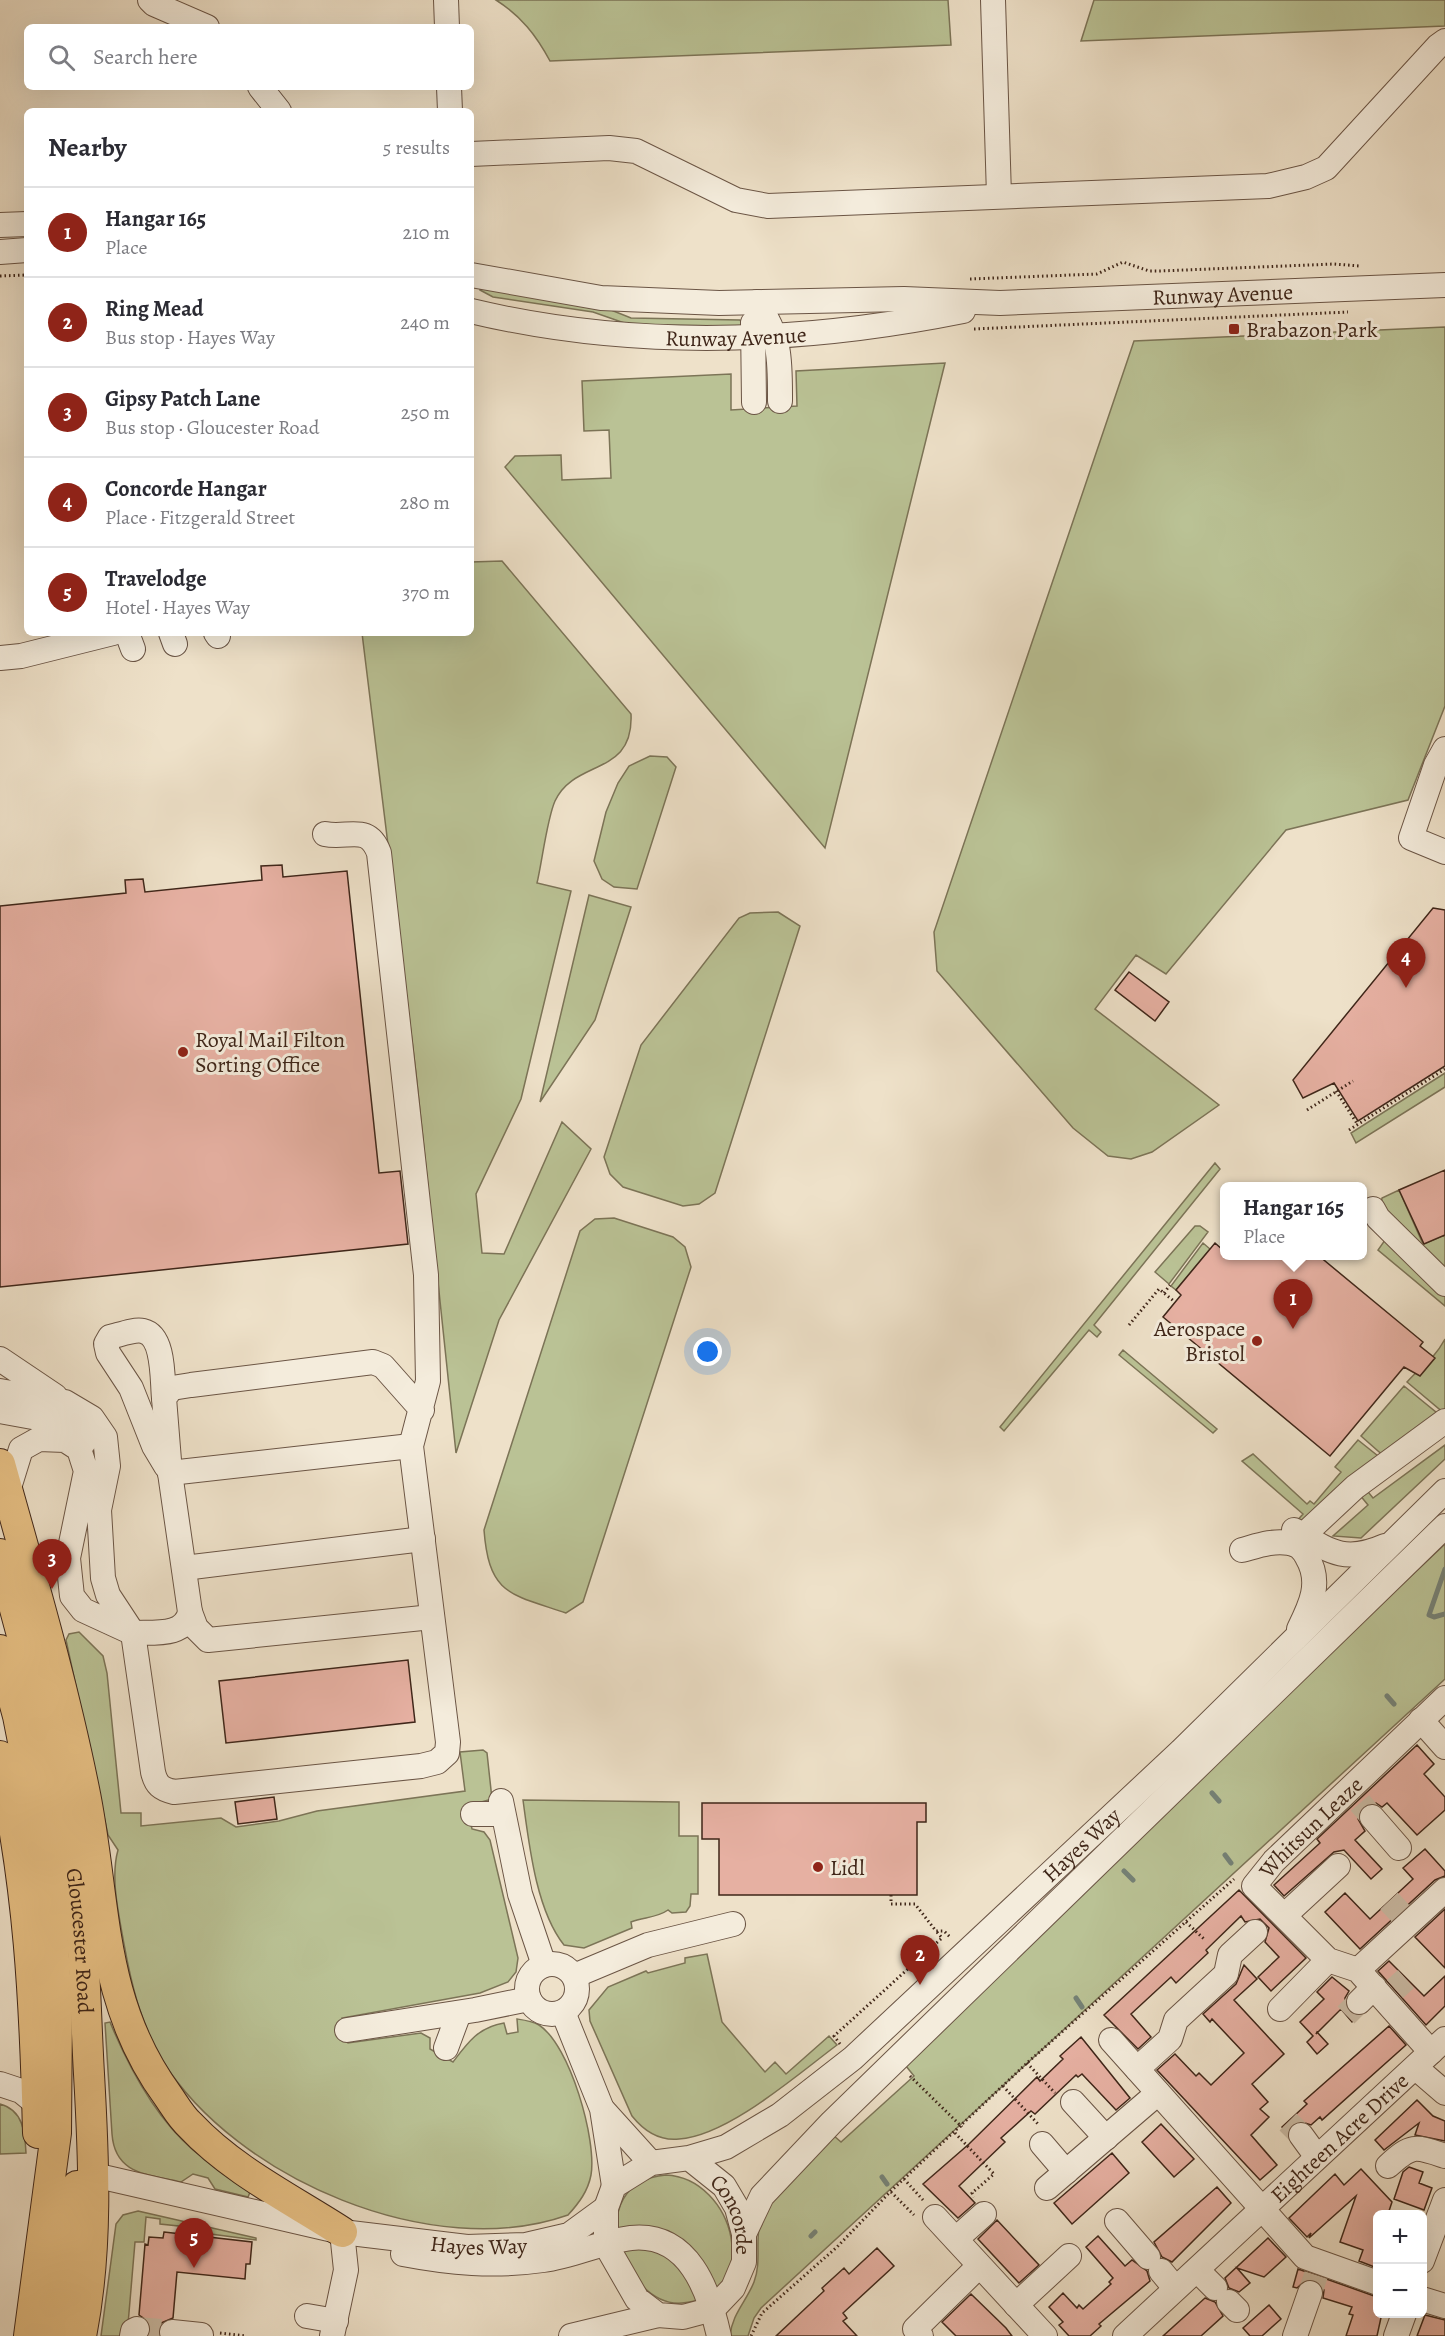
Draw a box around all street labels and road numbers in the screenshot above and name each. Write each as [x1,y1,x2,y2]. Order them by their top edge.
street label: Runway Avenue [1152,277,1294,313]
street label: Runway Avenue [665,320,808,354]
street label: Whitsun Leaze [1252,1770,1370,1885]
street label: Hayes Way [1036,1801,1128,1889]
street label: Gloucester Road [58,1866,100,2015]
street label: Eighteen Acre Drive [1264,2066,1415,2210]
street label: Concorde [704,2167,758,2255]
street label: Hayes Way [429,2229,528,2263]

